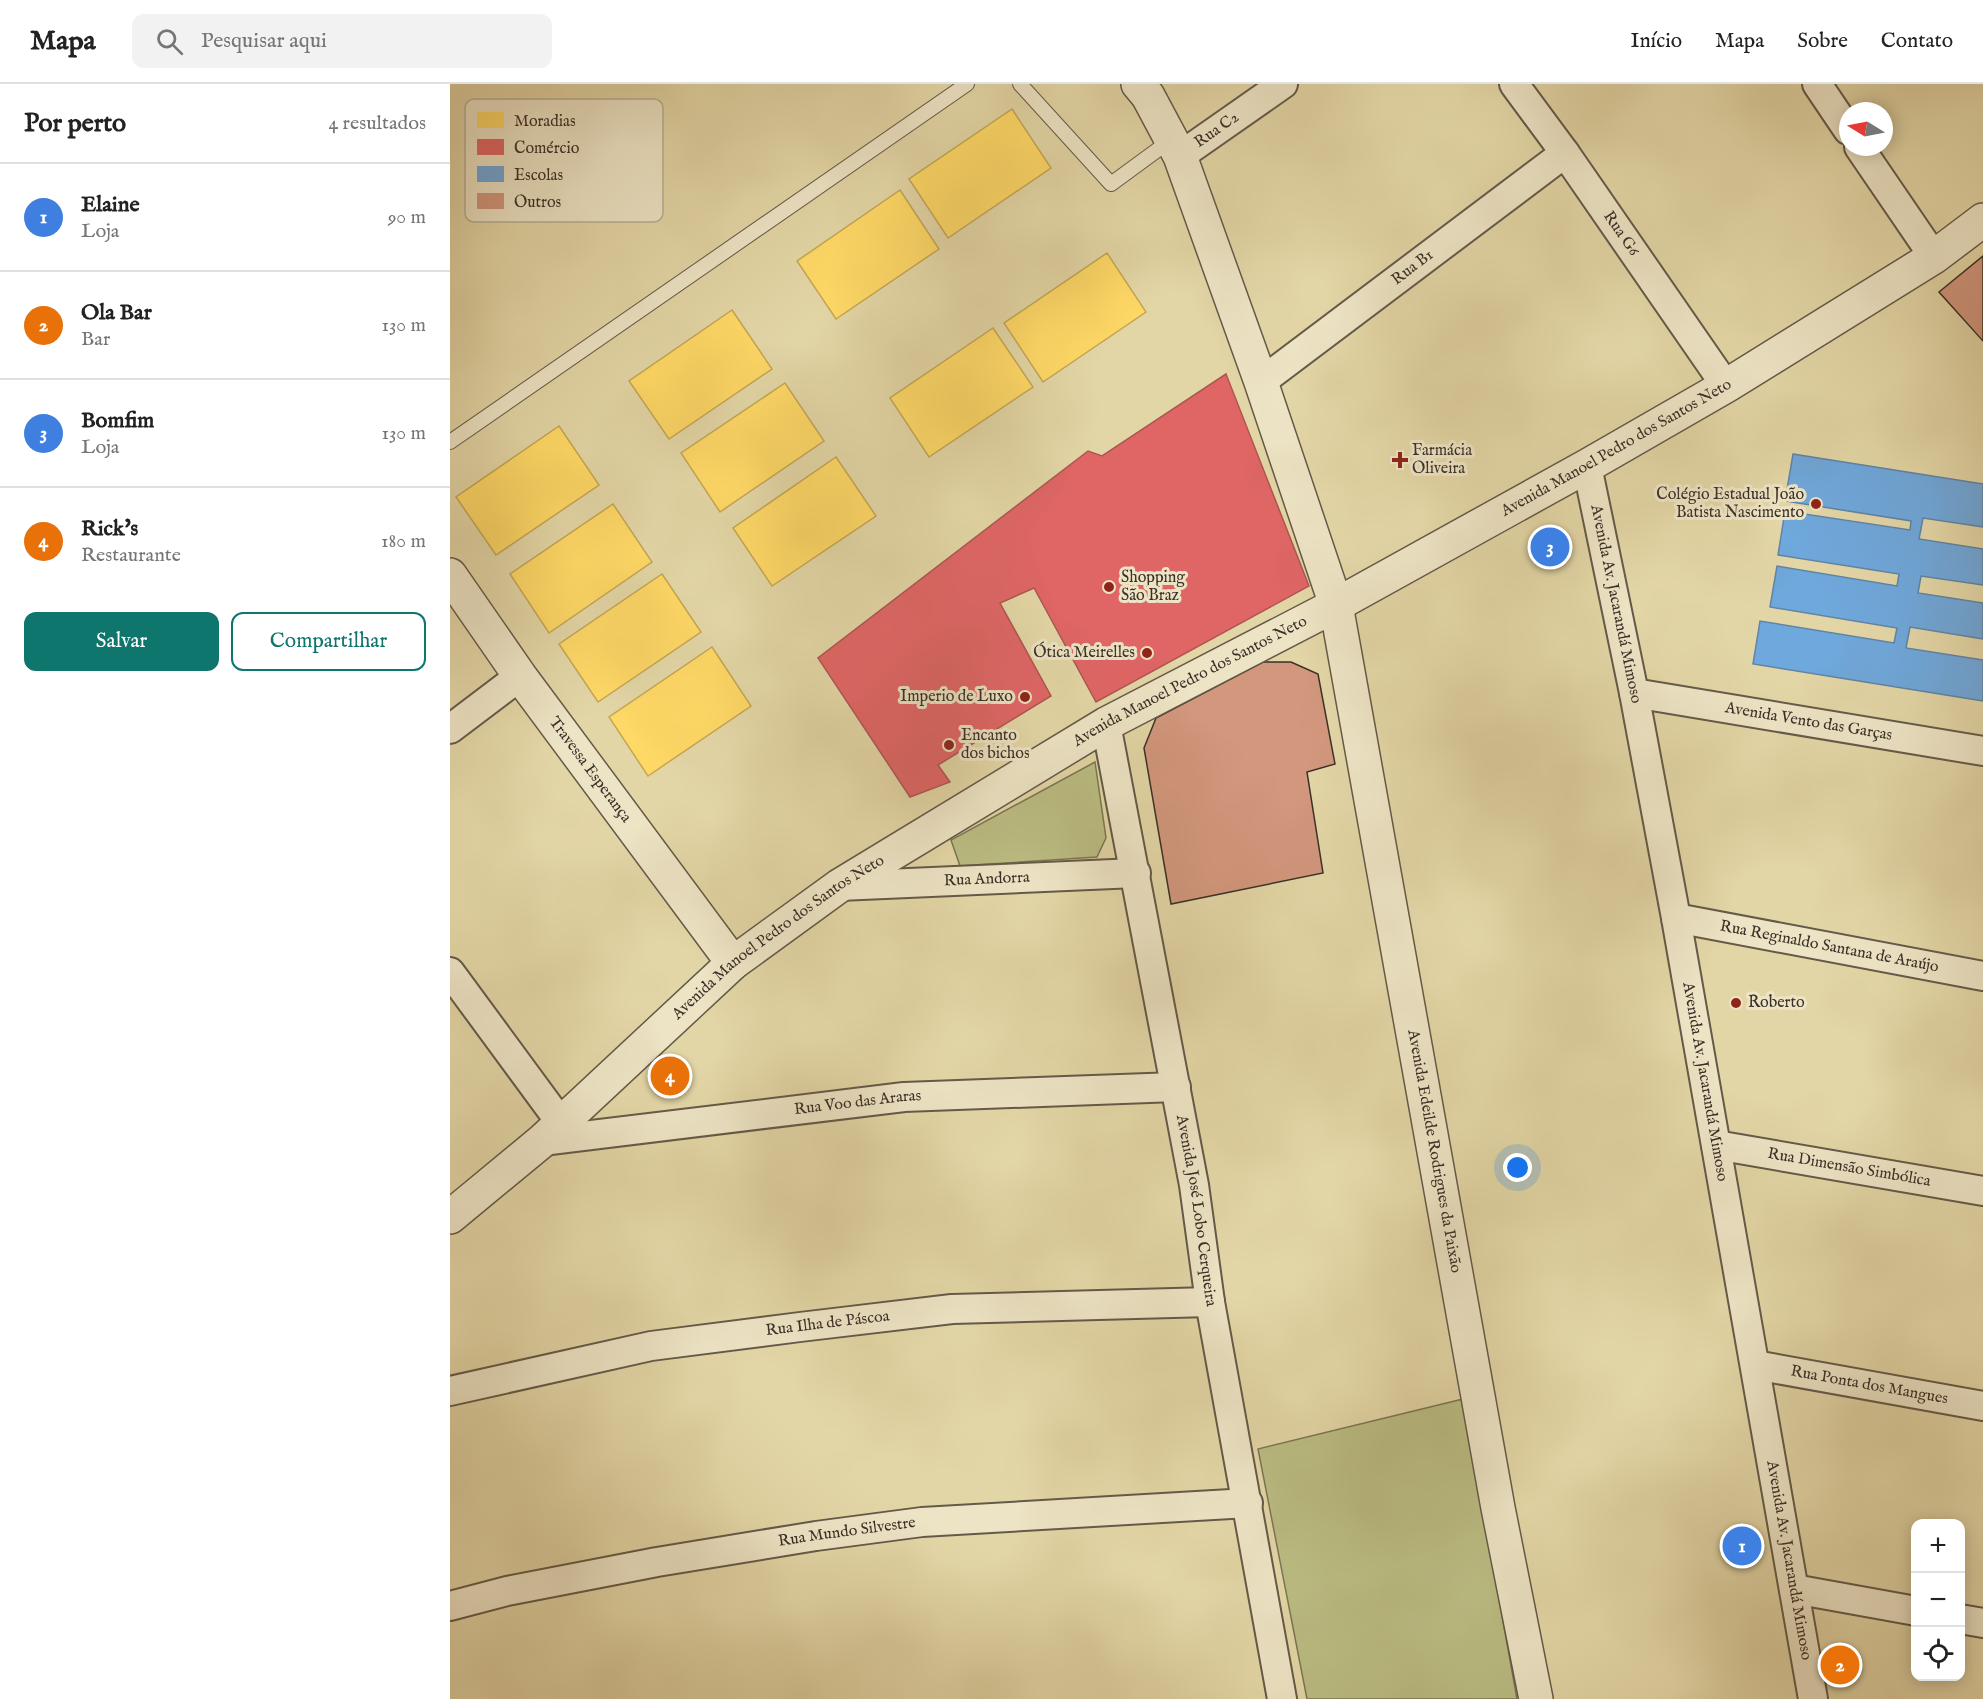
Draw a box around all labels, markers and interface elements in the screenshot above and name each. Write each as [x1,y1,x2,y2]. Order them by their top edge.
search box [132,14,552,68]
text: Mapa [30,24,96,59]
icon: search [153,25,186,58]
text: Pesquisar aqui [201,27,327,55]
text: Início [1630,28,1682,55]
text: Mapa [1715,28,1764,55]
text: Sobre [1797,28,1848,55]
text: Contato [1881,28,1953,55]
legend [465,99,663,222]
north arrow [1839,102,1893,156]
text: Por perto [24,107,126,140]
street label: Rua C2 [1191,108,1243,153]
text: 4 resultados [328,111,426,136]
text: Moradias [514,112,576,132]
text: Comércio [514,139,580,159]
text: Escolas [514,166,563,186]
text: Elaine [81,191,139,219]
text: Outros [514,193,562,213]
text: 1 [40,205,47,230]
text: 90 m [388,205,426,230]
street label: Rua G6 [1598,207,1643,260]
text: Loja [81,219,120,244]
street label: Rua B1 [1388,245,1438,290]
text: Ola Bar [81,299,152,327]
text: 2 [39,313,48,338]
text: 130 m [381,313,426,338]
text: Bar [81,327,110,352]
street label: Avenida Manoel Pedro dos Santos Neto [1497,375,1736,522]
text: Bomfim [81,407,154,435]
text: 3 [40,421,47,446]
text: 130 m [381,421,426,446]
text: Loja [81,435,120,460]
place label: Farmácia Oliveira [1412,441,1472,479]
marker: Farmácia Oliveira [1393,453,1407,467]
place label: Colégio Estadual João Batista Nascimento [1656,485,1804,523]
marker: Colégio Estadual João Batista Nascimento [1809,497,1823,511]
street label: Avenida Av. Jacarandá Mimoso [1585,502,1646,705]
text: Rick's [81,515,138,543]
pin: 3 [1530,524,1570,570]
text: 4 [39,529,48,554]
text: 180 m [381,529,426,554]
text: Restaurante [81,543,181,568]
place label: Shopping São Braz [1121,568,1185,606]
marker: Shopping São Braz [1102,580,1116,594]
street label: Avenida Manoel Pedro dos Santos Neto [1069,611,1311,752]
button: Salvar [24,612,219,671]
button: Compartilhar [231,612,426,671]
place label: Ótica Meirelles [1033,641,1135,663]
marker: Ótica Meirelles [1140,646,1154,660]
place label: Imperio de Luxo [900,687,1013,707]
marker: Imperio de Luxo [1018,690,1032,704]
street label: Avenida Vento das Garças [1723,698,1894,746]
street label: Travessa Esperança [544,713,636,827]
place label: Encanto dos bichos [961,726,1030,764]
marker: Encanto dos bichos [942,738,956,752]
street label: Avenida Manoel Pedro dos Santos Neto [667,851,889,1025]
street label: Rua Andorra [943,868,1030,891]
street label: Rua Reginaldo Santana de Araújo [1718,916,1941,977]
street label: Avenida Av. Jacarandá Mimoso [1677,979,1732,1183]
place label: Roberto [1748,993,1805,1013]
marker: Roberto [1729,996,1743,1010]
street label: Avenida Edeilde Rodrigues da Paixão [1402,1027,1466,1275]
pin: 4 [650,1054,690,1098]
street label: Rua Voo das Araras [793,1086,922,1120]
street label: Avenida José Lobo Cerqueira [1171,1112,1221,1308]
street label: Rua Dimensão Simbólica [1766,1144,1932,1192]
your location [1503,1153,1532,1182]
street label: Rua Ilha de Páscoa [765,1306,891,1341]
street label: Rua Ponta dos Mangues [1789,1362,1950,1410]
street label: Avenida Av. Jacarandá Mimoso [1761,1458,1816,1662]
street label: Rua Mundo Silvestre [777,1513,917,1552]
map controls [1911,1519,1965,1681]
button: + [1911,1519,1965,1573]
pin: 1 [1722,1524,1762,1568]
button: − [1911,1573,1965,1627]
button: locate [1911,1627,1965,1681]
pin: 2 [1820,1642,1860,1688]

